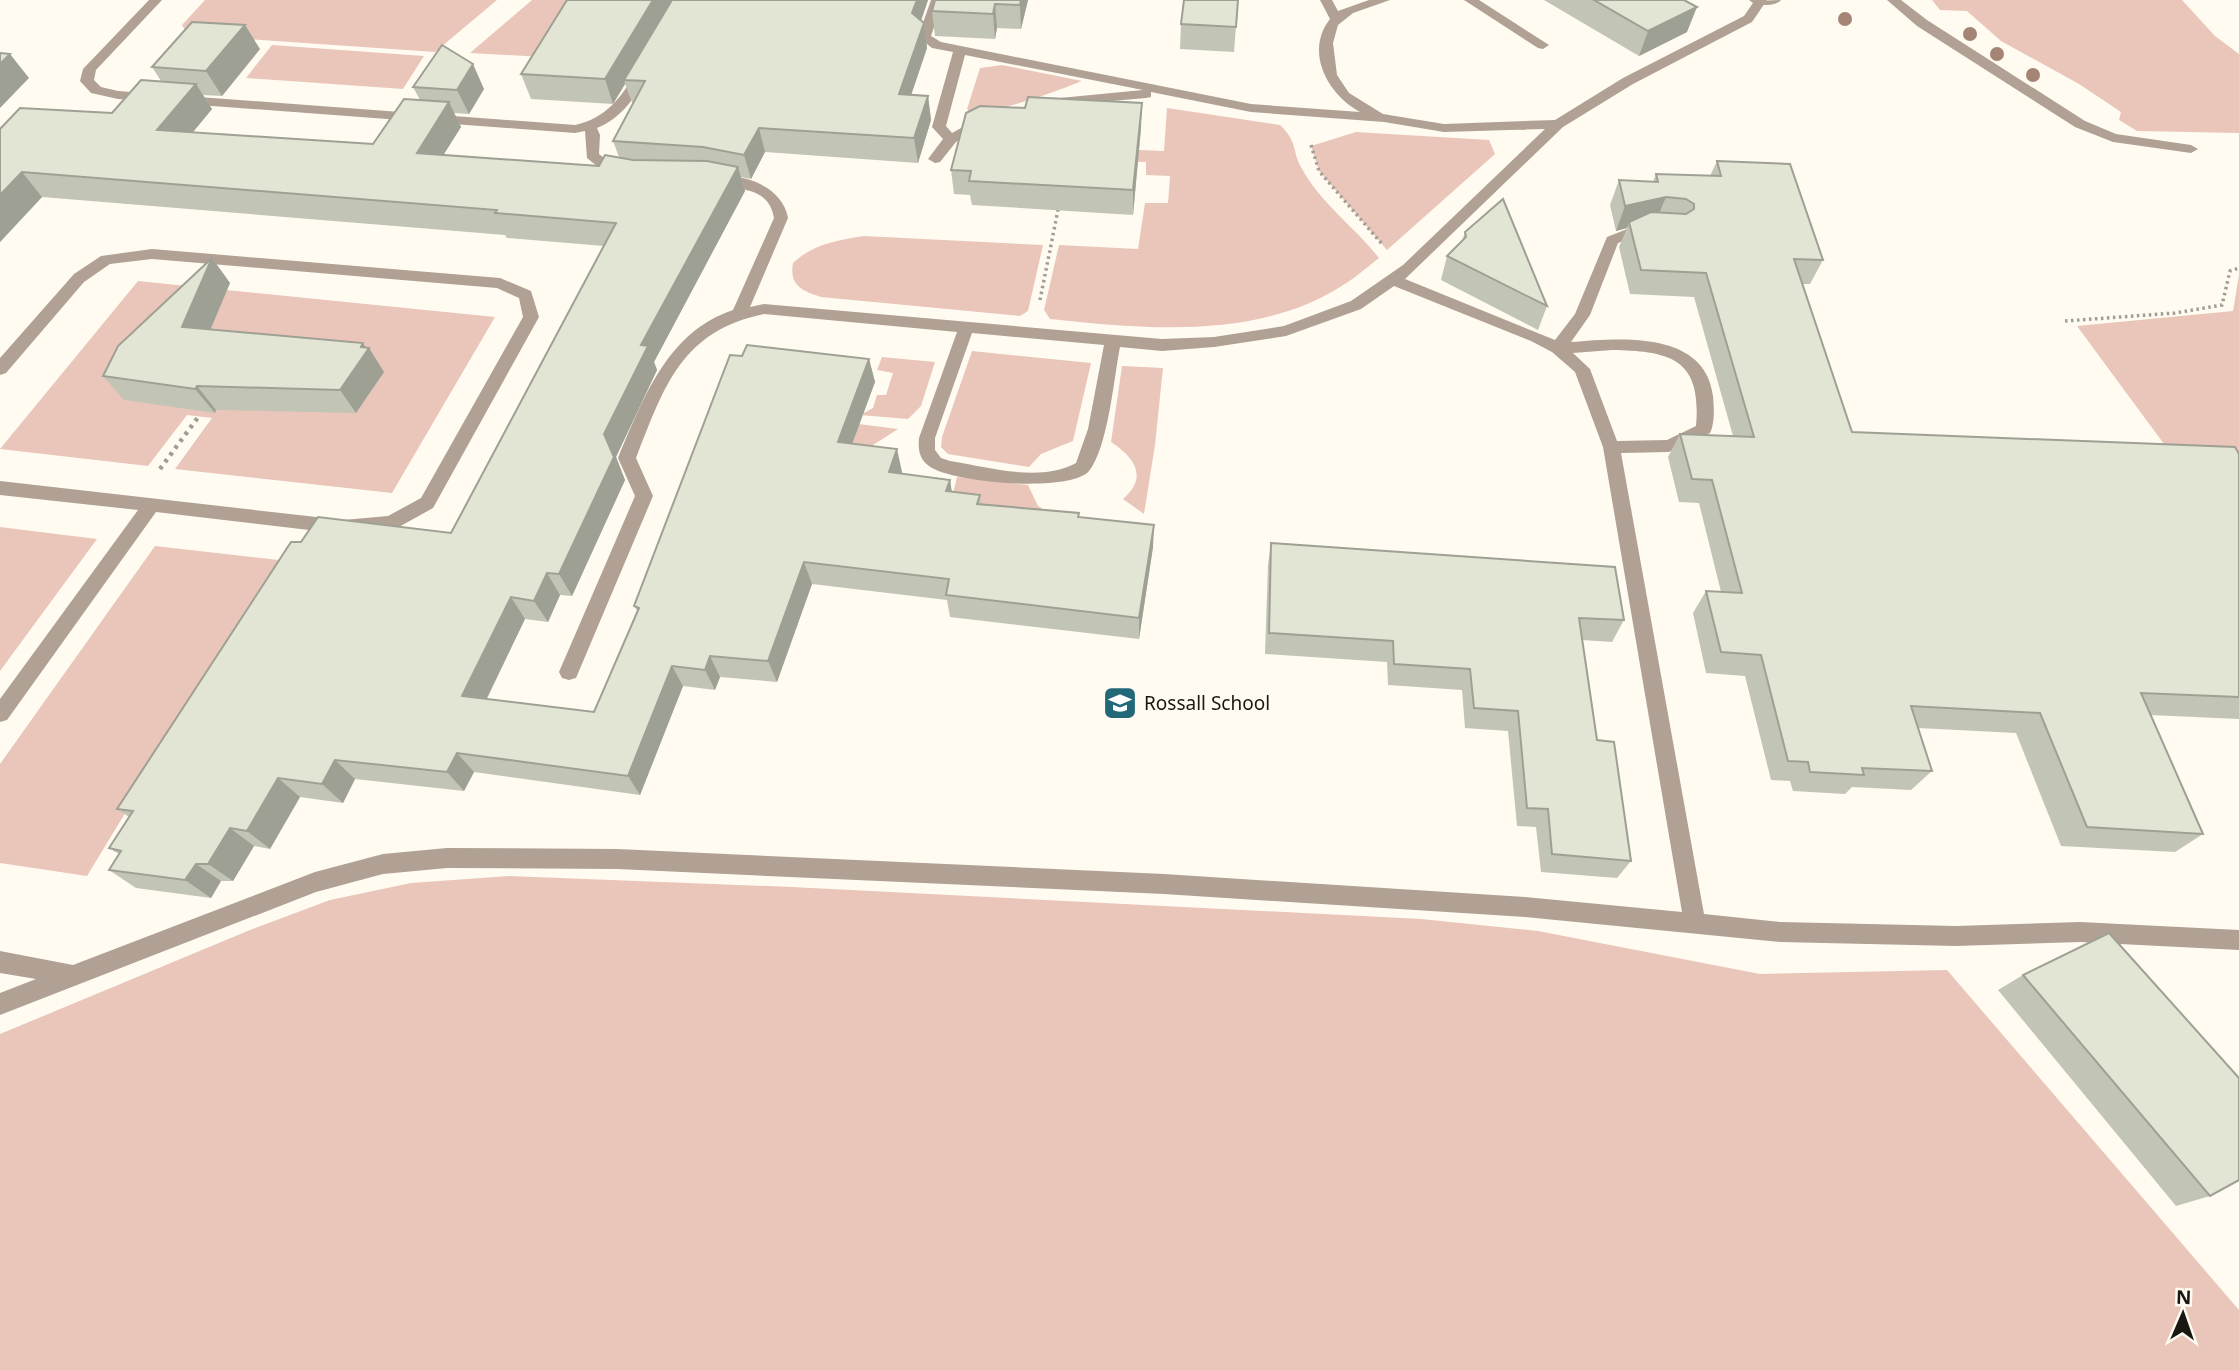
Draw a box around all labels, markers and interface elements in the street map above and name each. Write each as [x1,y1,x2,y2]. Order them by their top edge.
school or university icon: Rossall School [1101,684,1139,722]
place label: Rossall School [1144,690,1270,716]
north arrow [2148,1279,2218,1349]
text: N [2175,1284,2192,1310]

